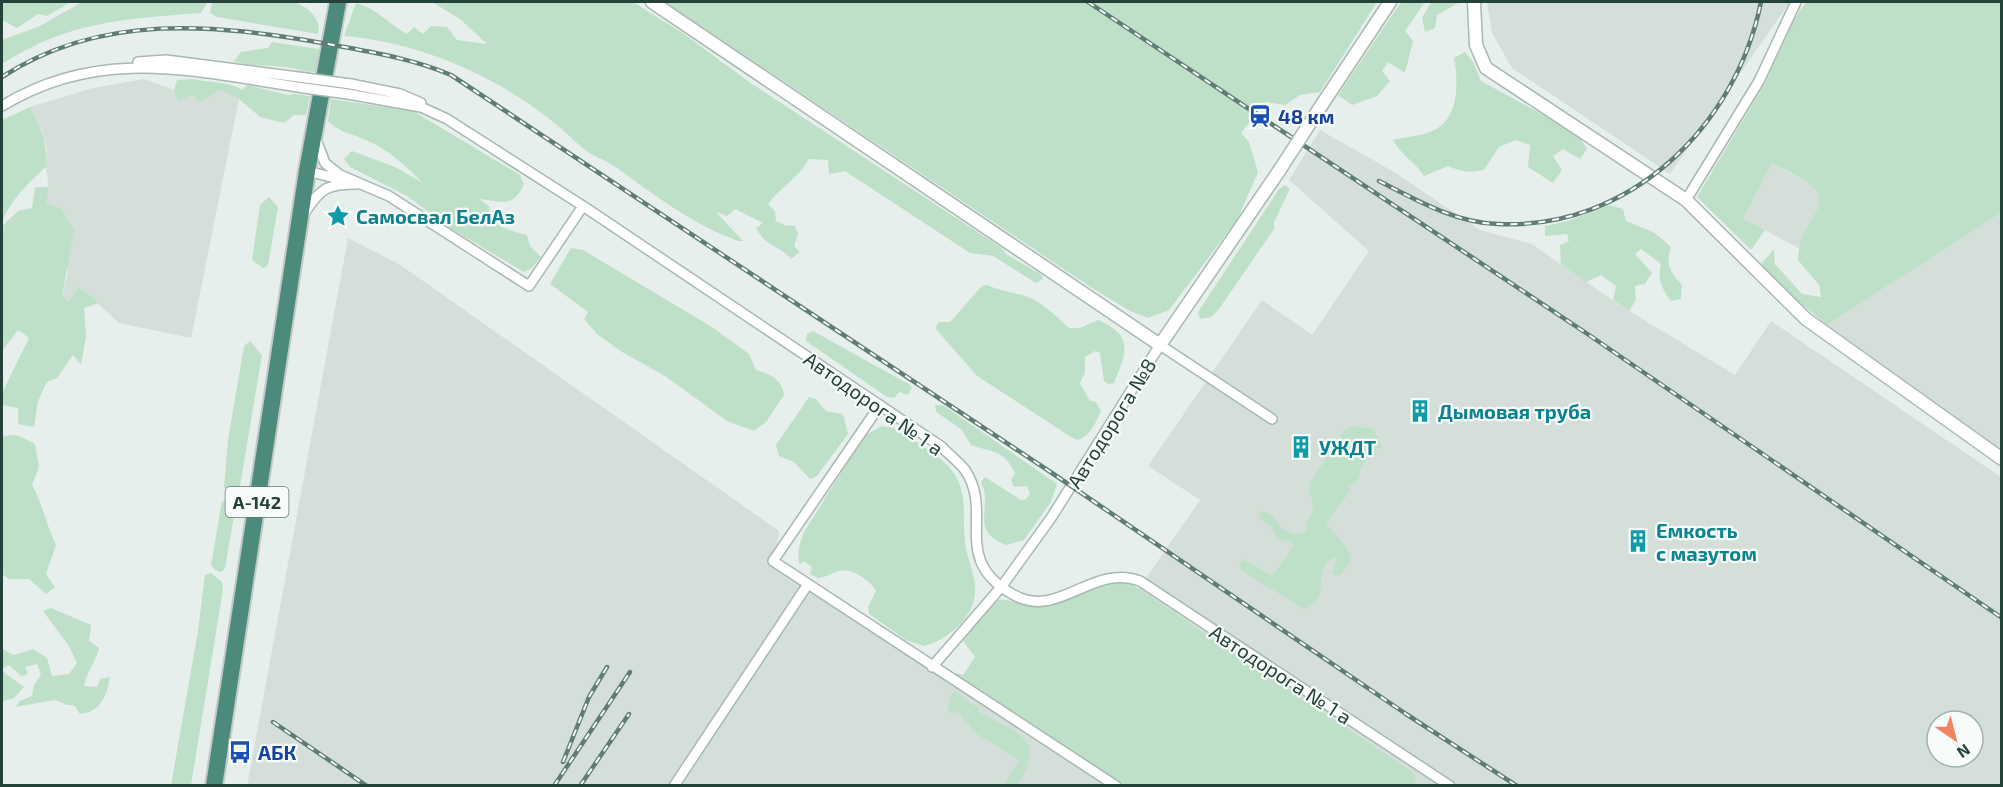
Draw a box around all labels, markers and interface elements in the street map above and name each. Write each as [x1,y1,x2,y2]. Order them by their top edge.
station icon: 48 км [1247,103,1273,129]
place label: 48 км [1278,104,1335,128]
place icon: Самосвал БелАз [325,203,351,229]
place label: Самосвал БелАз [356,204,515,228]
street label: Автодорога № 1 а [800,346,948,460]
street label: Автодорога №8 [1061,354,1161,492]
building icon: Дымовая труба [1407,398,1433,424]
place label: Дымовая труба [1438,399,1591,423]
building icon: УЖДТ [1288,434,1314,460]
place label: УЖДТ [1319,435,1376,459]
road number: А-142 [226,487,288,517]
place label: Емкость с мазутом [1656,518,1757,565]
building icon: Емкость с мазутом [1625,528,1651,554]
street label: Автодорога № 1 а [1206,619,1356,729]
north arrow [1925,709,1985,769]
bus stop icon: АБК [227,739,253,765]
place label: АБК [258,740,297,764]
text: N [1954,741,1974,763]

